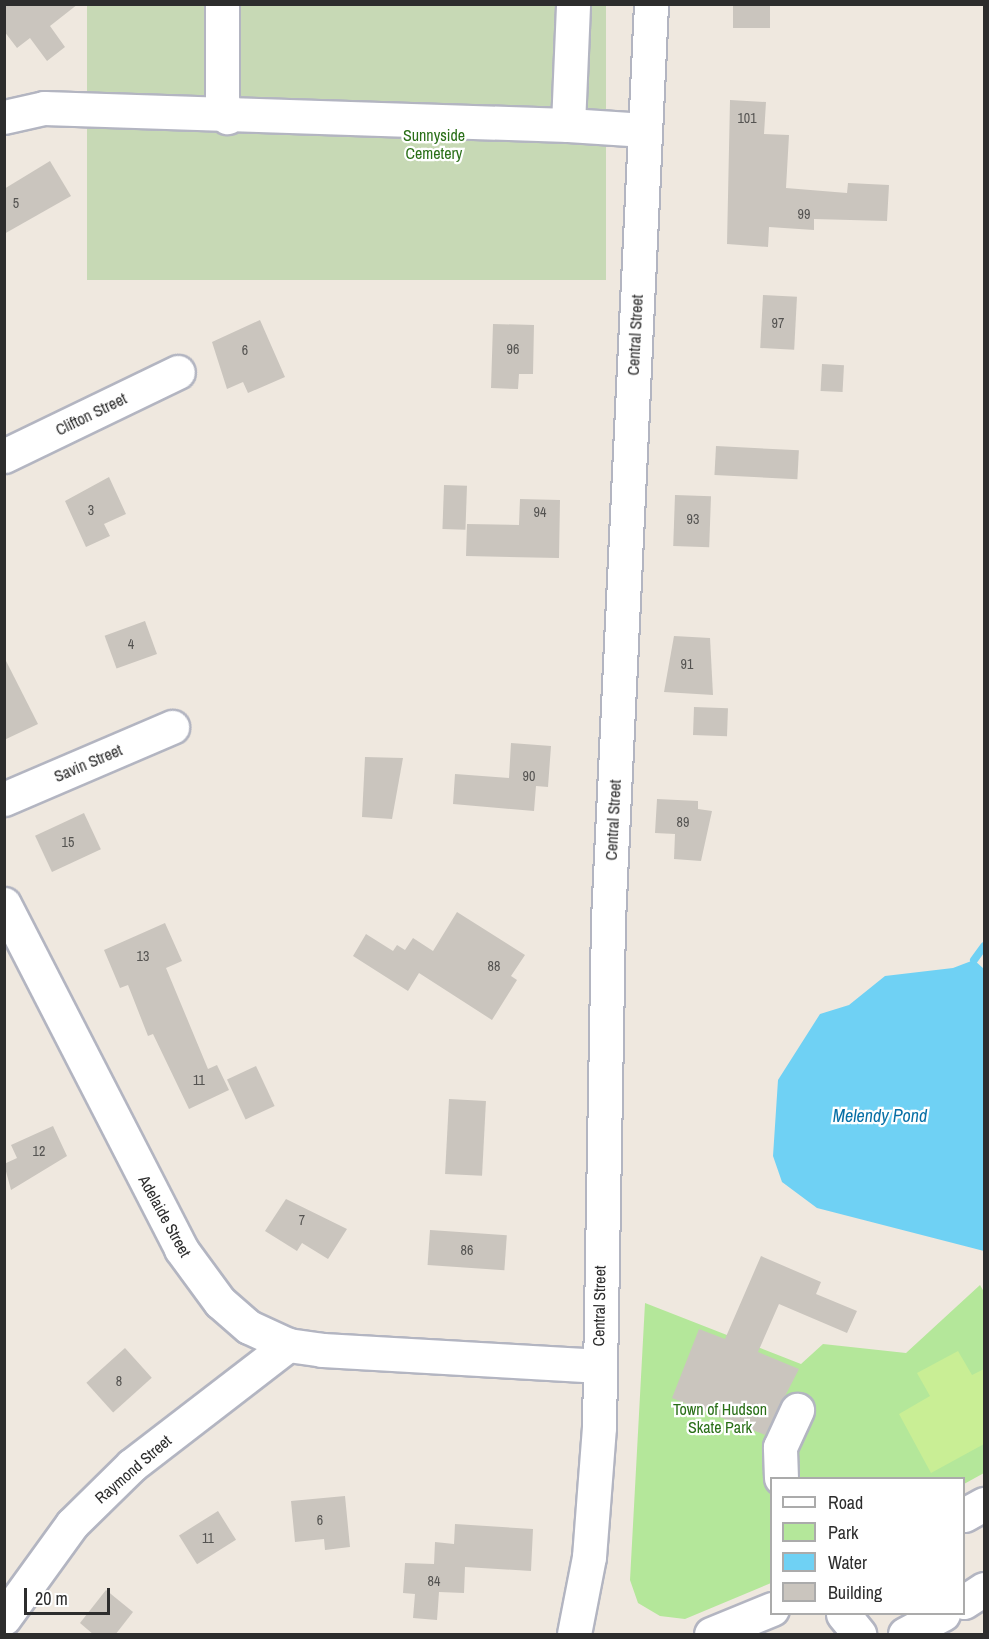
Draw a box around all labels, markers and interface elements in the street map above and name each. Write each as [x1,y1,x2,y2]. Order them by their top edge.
house number: 101 [737,110,757,126]
park label: Sunnyside Cemetery [403,125,465,163]
house number: 5 [13,195,19,211]
house number: 99 [798,206,810,222]
street label: Central Street [623,294,647,376]
house number: 97 [772,315,784,331]
house number: 96 [507,341,519,357]
house number: 6 [242,342,248,358]
street label: Clifton Street [52,389,130,439]
house number: 3 [88,502,94,518]
house number: 94 [534,504,546,520]
house number: 93 [687,511,699,527]
house number: 4 [128,636,134,652]
house number: 91 [681,656,693,672]
street label: Savin Street [51,740,125,786]
house number: 90 [523,768,535,784]
street label: Central Street [601,779,625,861]
house number: 89 [677,814,689,830]
house number: 15 [62,834,74,850]
house number: 13 [137,948,149,964]
house number: 88 [488,958,500,974]
house number: 11 [193,1072,205,1088]
water label: Melendy Pond [833,1105,927,1127]
house number: 12 [33,1143,45,1159]
street label: Adelaide Street [135,1172,195,1260]
house number: 7 [299,1212,305,1228]
house number: 86 [461,1242,473,1258]
street label: Central Street [589,1265,609,1347]
house number: 8 [116,1373,122,1389]
park label: Town of Hudson Skate Park [673,1399,767,1437]
street label: Raymond Street [91,1431,175,1507]
legend [770,1477,965,1615]
text: Road [828,1490,863,1515]
house number: 6 [317,1512,323,1528]
text: Park [828,1520,858,1545]
house number: 11 [202,1530,214,1546]
text: Water [828,1550,867,1575]
house number: 84 [428,1573,440,1589]
scale bar [27,1576,112,1614]
text: Building [828,1580,882,1605]
text: 20 m [35,1586,68,1611]

